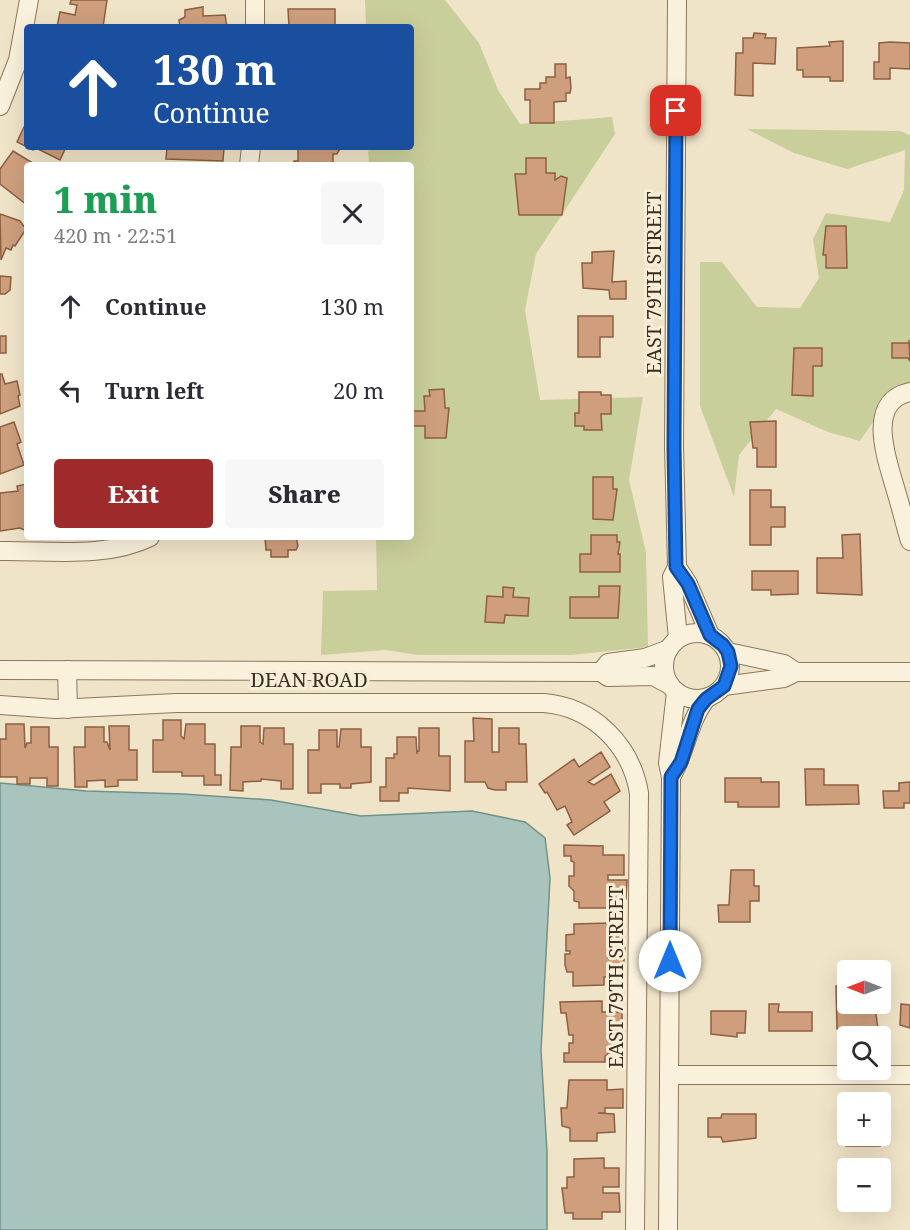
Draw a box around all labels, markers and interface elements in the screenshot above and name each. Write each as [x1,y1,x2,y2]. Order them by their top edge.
text: 130 m [153,40,277,97]
icon: ahead [54,48,132,126]
pin [650,85,701,136]
text: Continue [153,94,270,131]
icon: arrive [659,94,692,127]
text: 1 min [54,175,157,224]
button: close [321,182,384,245]
street label: EAST 79TH STREET [640,191,667,375]
text: 420 m · 22:51 [54,222,177,249]
icon: ahead [54,290,87,323]
text: Continue [105,291,207,321]
text: 130 m [321,291,384,321]
icon: left [54,374,87,407]
text: Turn left [105,375,204,405]
text: 20 m [333,375,384,405]
button: Exit [54,459,213,528]
button: Share [225,459,384,528]
street label: DEAN ROAD [250,666,368,693]
street label: EAST 79TH STREET [602,885,629,1069]
position arrow [638,929,702,993]
north arrow [837,960,891,1014]
map controls [837,960,891,1212]
button: search [837,1026,891,1080]
button: + [837,1092,891,1146]
button: − [837,1158,891,1212]

